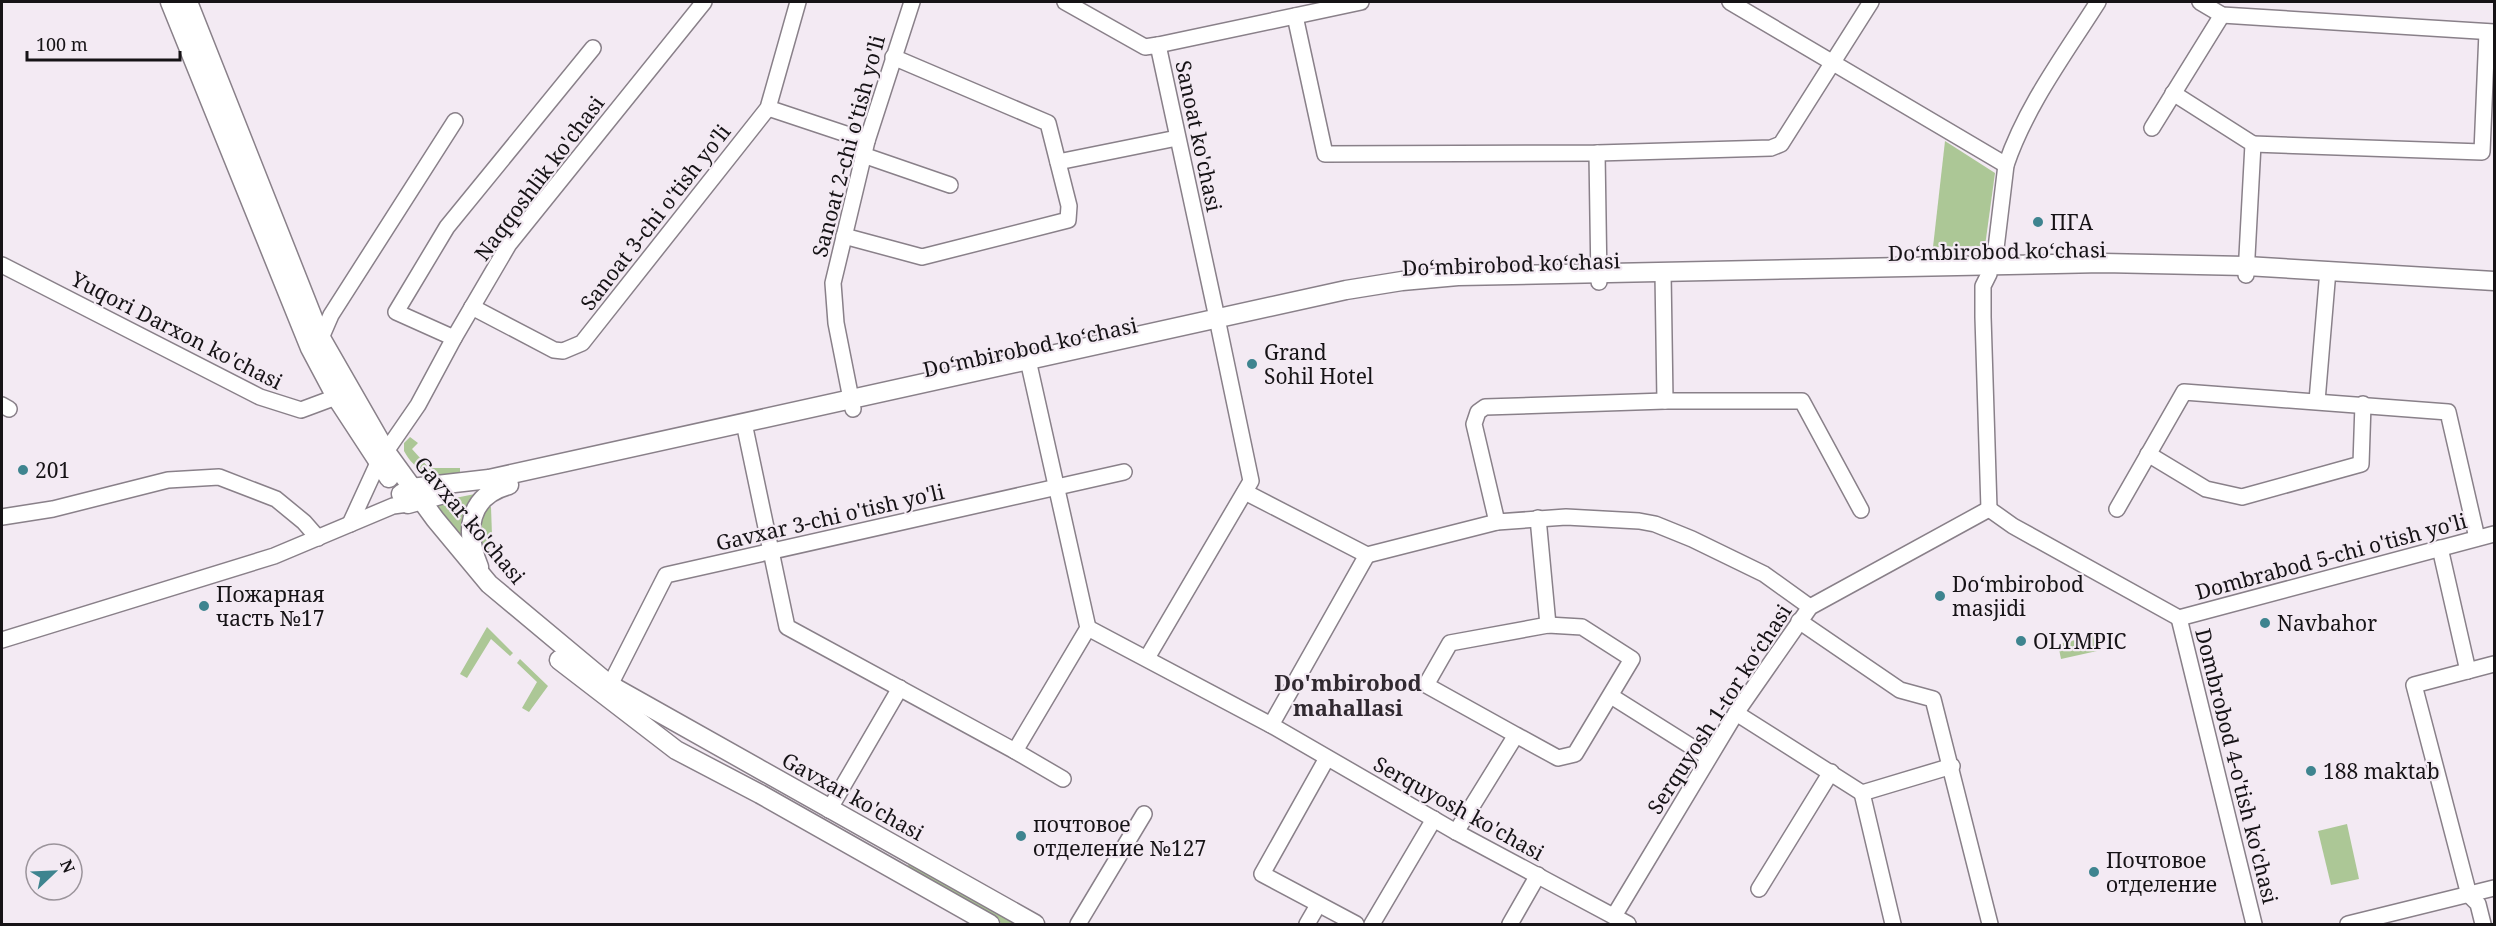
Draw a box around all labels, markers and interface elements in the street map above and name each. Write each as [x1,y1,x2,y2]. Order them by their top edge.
scale bar [27,24,180,62]
text: 100 m [36,32,88,56]
street label: Sanoat 2-chi o'tish yo'li [805,32,891,260]
street label: Sanoat ko'chasi [1169,58,1229,214]
street label: Naqqoshlik ko'chasi [468,90,610,266]
street label: Sanoat 3-chi o'tish yo'li [574,118,737,316]
place label: ПГА [2050,208,2093,236]
marker: ПГА [2031,215,2045,229]
street label: Doʻmbirobod koʻchasi [1888,235,2107,267]
street label: Doʻmbirobod koʻchasi [1401,246,1621,282]
street label: Yuqori Darxon ko'chasi [66,264,288,396]
street label: Doʻmbirobod koʻchasi [920,311,1140,383]
place label: Grand Sohil Hotel [1264,338,1374,390]
marker: Grand Sohil Hotel [1245,357,1259,371]
street label: Gavxar ko'chasi [408,450,532,590]
place label: 201 [35,456,70,484]
marker: 201 [16,463,30,477]
street label: Gavxar 3-chi o'tish yo'li [713,477,947,557]
street label: Dombrabod 5-chi o'tish yo'li [2192,506,2470,606]
place label: Do‘mbirobod masjidi [1952,570,2084,622]
place label: Пожарная часть №17 [216,580,325,632]
marker: Do‘mbirobod masjidi [1933,589,1947,603]
street label: Serquyosh 1-tor koʻchasi [1641,598,1798,819]
marker: Пожарная часть №17 [197,599,211,613]
place label: Navbahor [2277,609,2377,637]
marker: Navbahor [2258,616,2272,630]
street label: Dombrobod 4-o'tish ko'chasi [2189,625,2285,907]
place label: OLYMPIC [2033,627,2127,655]
marker: OLYMPIC [2014,634,2028,648]
district label: Do'mbirobod mahallasi [1274,667,1422,722]
street label: Gavxar ko'chasi [777,745,929,847]
street label: Serquyosh ko'chasi [1369,749,1550,867]
place label: 188 maktab [2323,757,2440,785]
marker: 188 maktab [2304,764,2318,778]
place label: почтовое отделение №127 [1033,810,1206,862]
marker: почтовое отделение №127 [1014,829,1028,843]
north arrow [24,842,84,902]
place label: Почтовое отделение [2106,846,2217,898]
text: N [55,856,81,877]
marker: Почтовое отделение [2087,865,2101,879]

